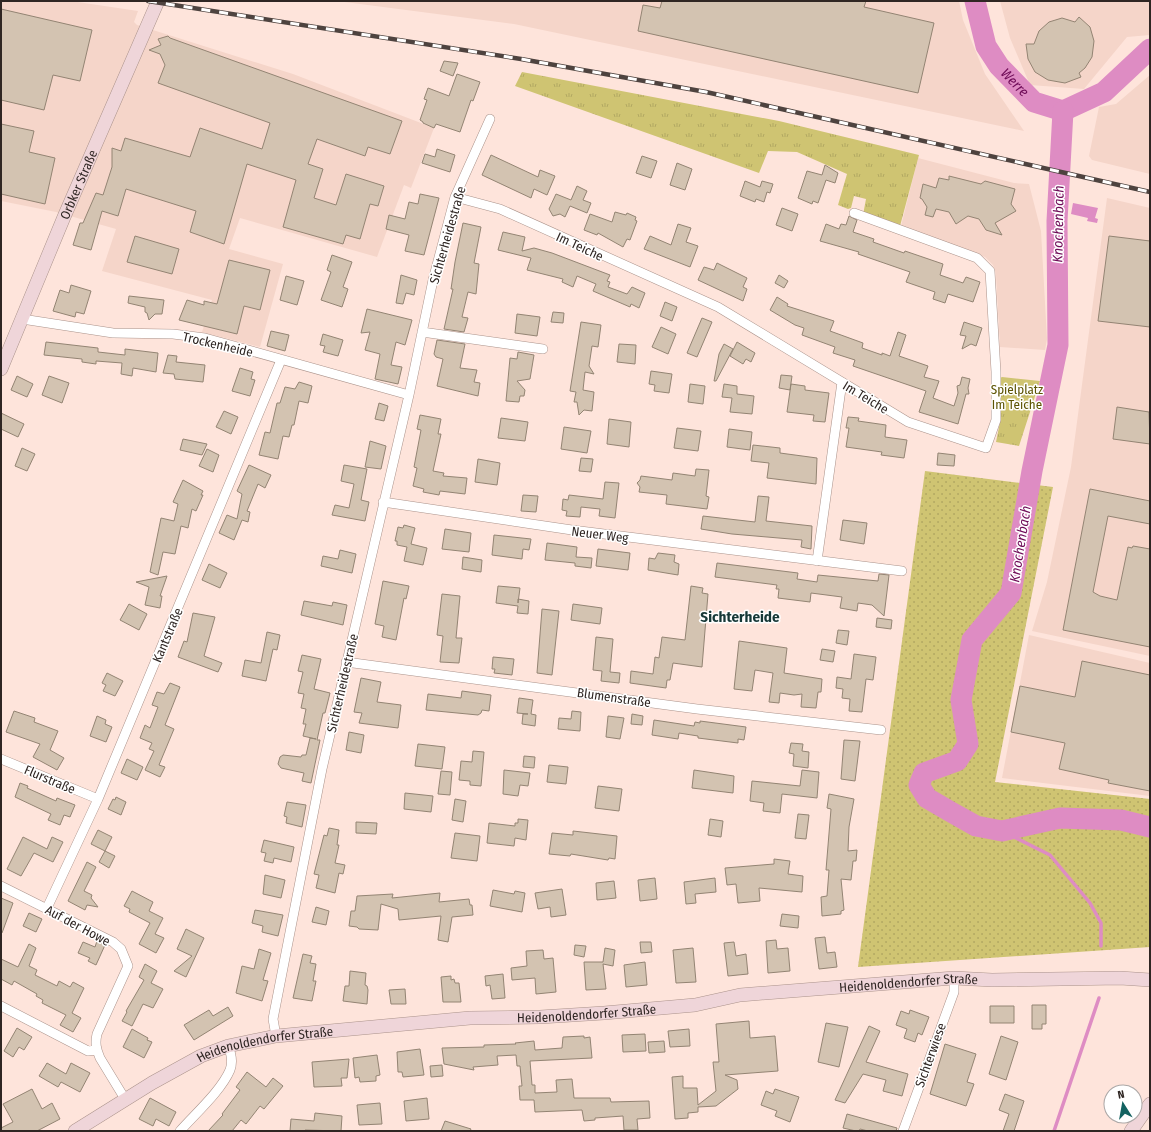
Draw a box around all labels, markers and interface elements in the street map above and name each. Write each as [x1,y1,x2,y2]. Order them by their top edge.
water label: Werre [997,65,1032,101]
street label: Orbker Straße [57,148,100,222]
street label: Sichterheidestraße [426,185,469,286]
water label: Knochenbach [1049,185,1068,263]
street label: Im Teiche [554,229,606,264]
street label: Trockenheide [181,329,254,360]
street label: Im Teiche [840,378,891,417]
park label: Spielplatz Im Teiche [991,382,1043,412]
water label: Knochenbach [1006,505,1035,584]
street label: Neuer Weg [571,524,630,546]
street label: Kantstraße [149,606,186,665]
district label: Sichterheide [700,608,780,626]
street label: Sichterheidestraße [324,632,361,734]
street label: Blumenstraße [576,685,652,710]
street label: Flurstraße [22,762,78,797]
street label: Auf der Howe [43,902,113,949]
street label: Heidenoldendorfer Straße [839,971,978,995]
street label: Heidenoldendorfer Straße [517,1001,657,1025]
street label: Sichterwiese [912,1021,949,1089]
street label: Heidenoldendorfer Straße [194,1024,334,1065]
north arrow [1103,1084,1143,1124]
text: N [1117,1088,1126,1102]

